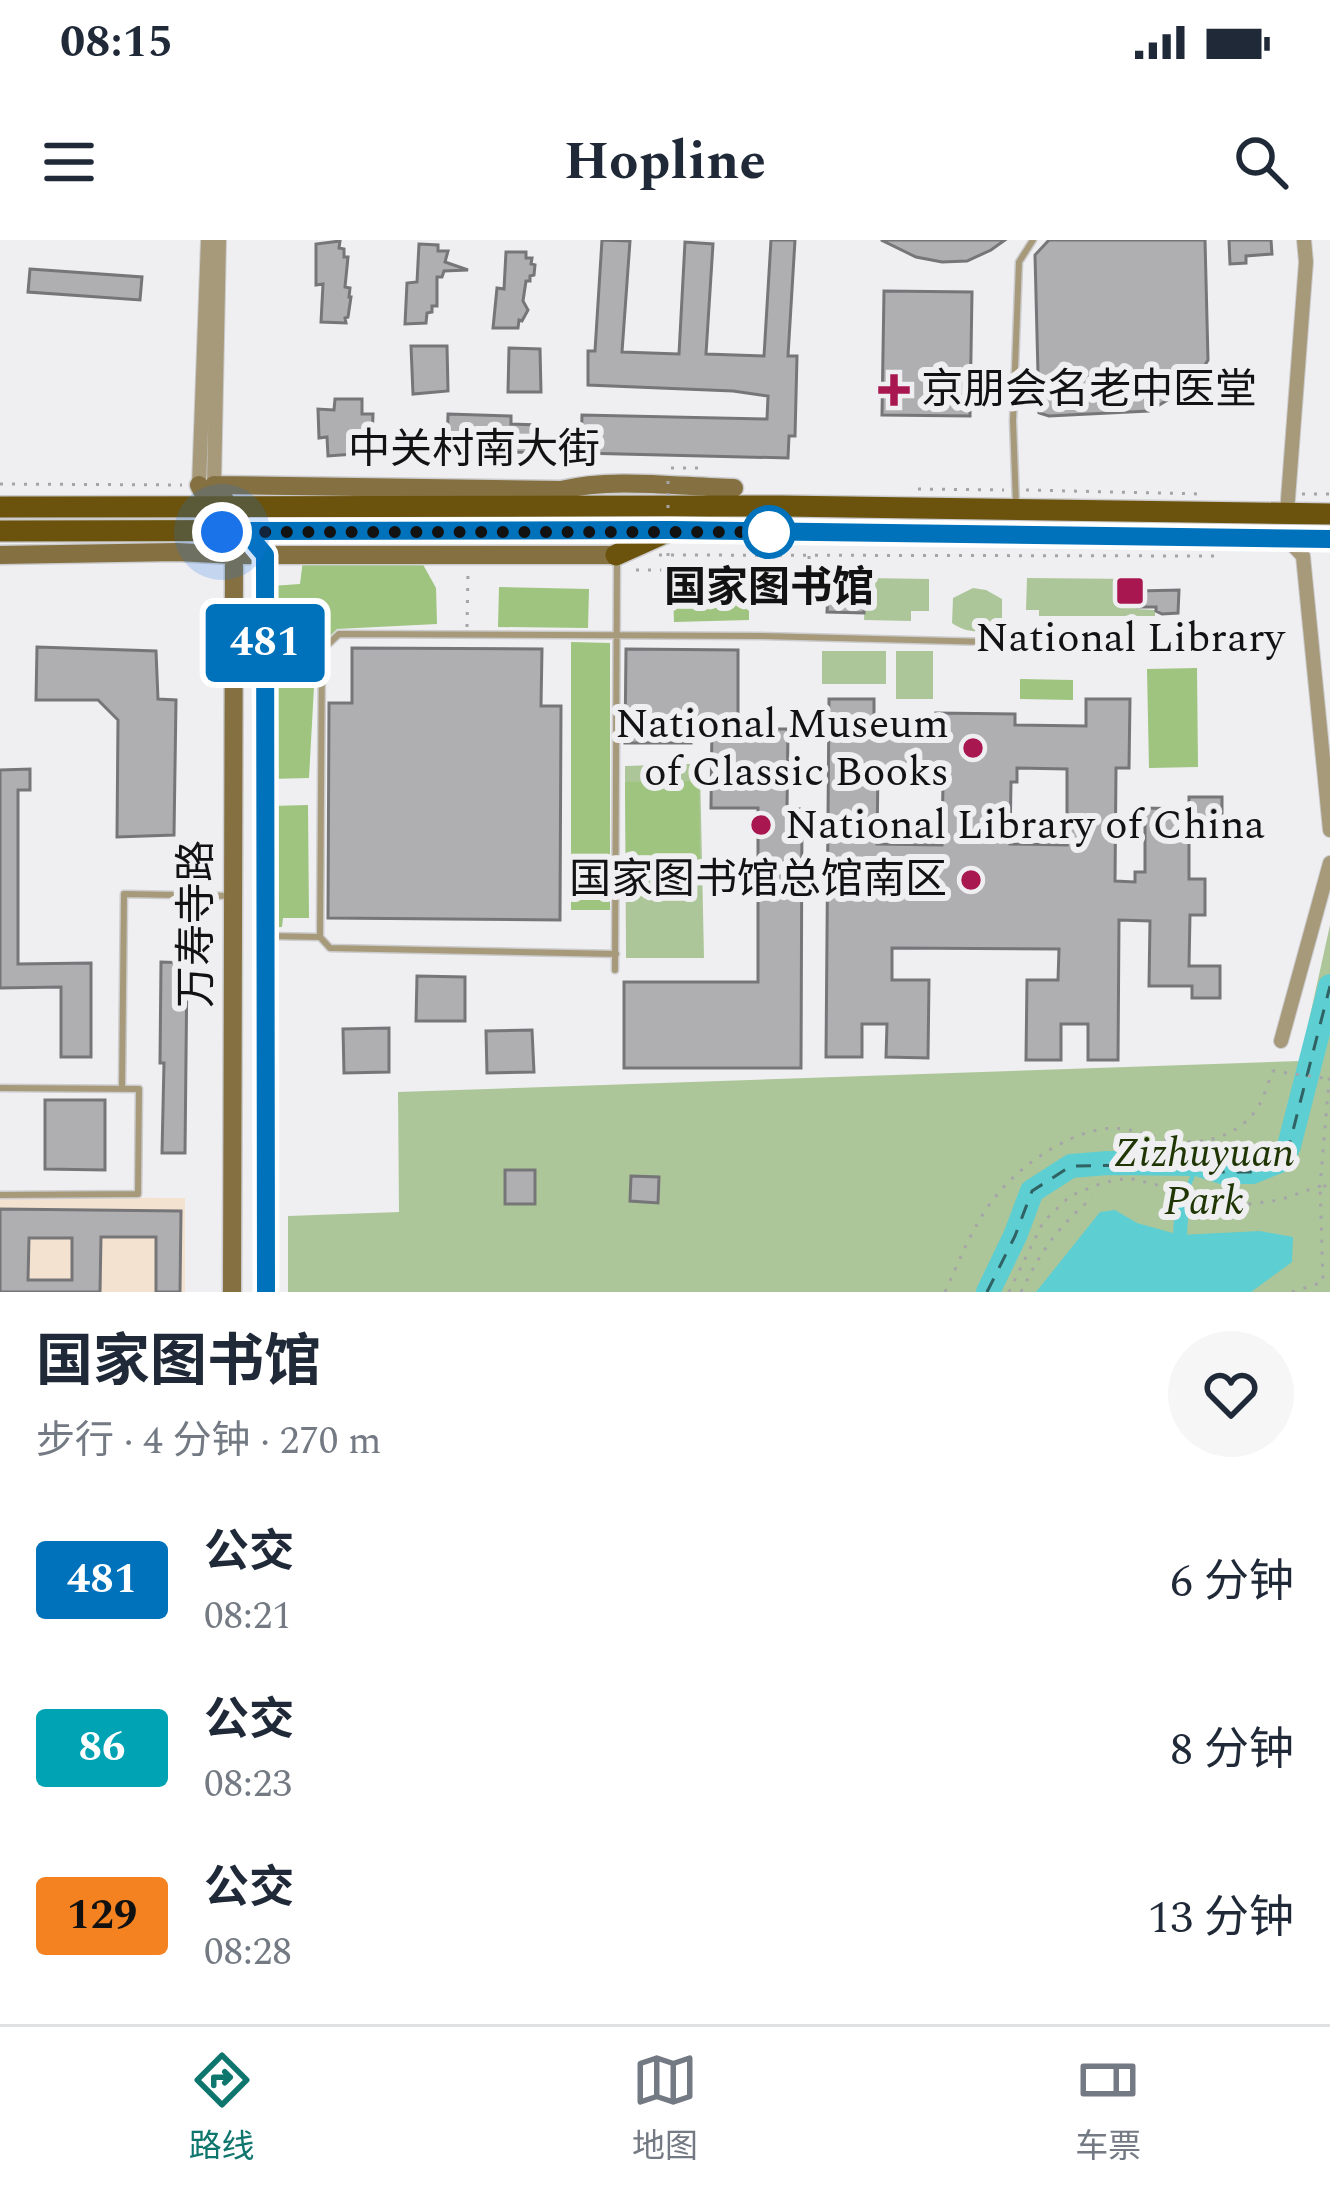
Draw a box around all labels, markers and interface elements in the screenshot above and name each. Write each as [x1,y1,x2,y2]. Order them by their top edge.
text: 08:15 [60,8,173,77]
text: Hopline [564,121,766,203]
icon: menu [36,129,102,195]
icon: search [1228,129,1294,195]
place label: 京朋会名老中医堂 [921,359,1257,422]
marker: 京朋会名老中医堂 [878,374,910,406]
street label: 中关村南大街 [348,419,600,482]
your location [192,502,252,562]
marker: 国家图书馆 [744,507,794,557]
place label: 国家图书馆 [664,557,874,620]
marker: National Library [1114,575,1146,607]
line badge: 481 [196,604,334,682]
place label: National Library [975,607,1287,670]
text: 481 [230,611,300,674]
place label: National Museum of Classic Books [615,693,949,804]
marker: National Museum of Classic Books [960,735,986,761]
place label: National Library of China [785,794,1266,857]
marker: National Library of China [748,812,774,838]
street label: 万寿寺路 [166,840,229,1008]
place label: 国家图书馆总馆南区 [569,849,947,912]
marker: 国家图书馆总馆南区 [958,867,984,893]
park label: Zizhuyuan Park [1113,1122,1295,1233]
text: 国家图书馆 [36,1320,321,1406]
button: heart [1168,1331,1294,1457]
text: 步行 · 4 分钟 · 270 m [36,1412,382,1471]
text: 公交 [204,1518,294,1587]
text: 481 [67,1548,137,1611]
text: 6 分钟 [1170,1548,1294,1617]
text: 08:21 [204,1587,292,1646]
text: 公交 [204,1686,294,1755]
text: 86 [78,1716,126,1779]
text: 8 分钟 [1170,1716,1294,1785]
text: 08:23 [204,1755,292,1814]
text: 公交 [204,1854,294,1923]
text: 129 [67,1884,137,1947]
text: 13 分钟 [1148,1884,1294,1953]
text: 08:28 [204,1923,292,1982]
tab: 路线 [189,2047,255,2172]
tab: 地图 [632,2047,698,2172]
tab: 车票 [1075,2047,1141,2172]

